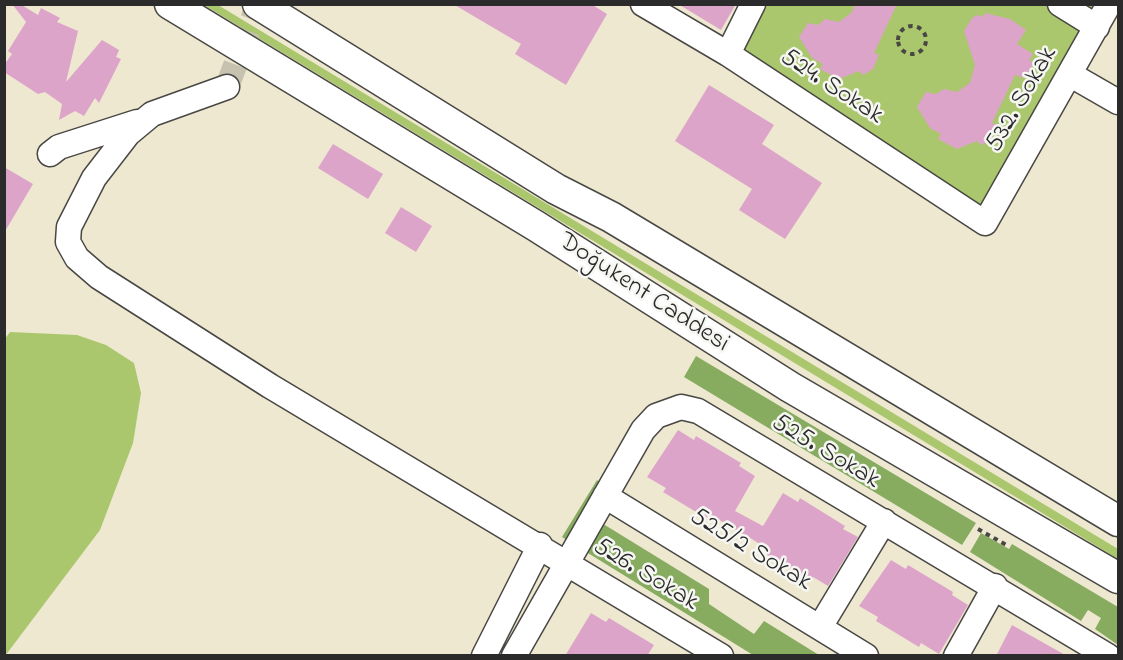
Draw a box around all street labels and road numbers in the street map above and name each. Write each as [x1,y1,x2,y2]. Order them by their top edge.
street label: 532. Sokak [980,42,1066,158]
street label: 524. Sokak [774,43,888,133]
street label: Doğukent Caddesi [552,227,734,361]
street label: 525. Sokak [765,409,885,497]
street label: 525/2 Sokak [684,503,816,599]
street label: 526. Sokak [587,532,703,620]

